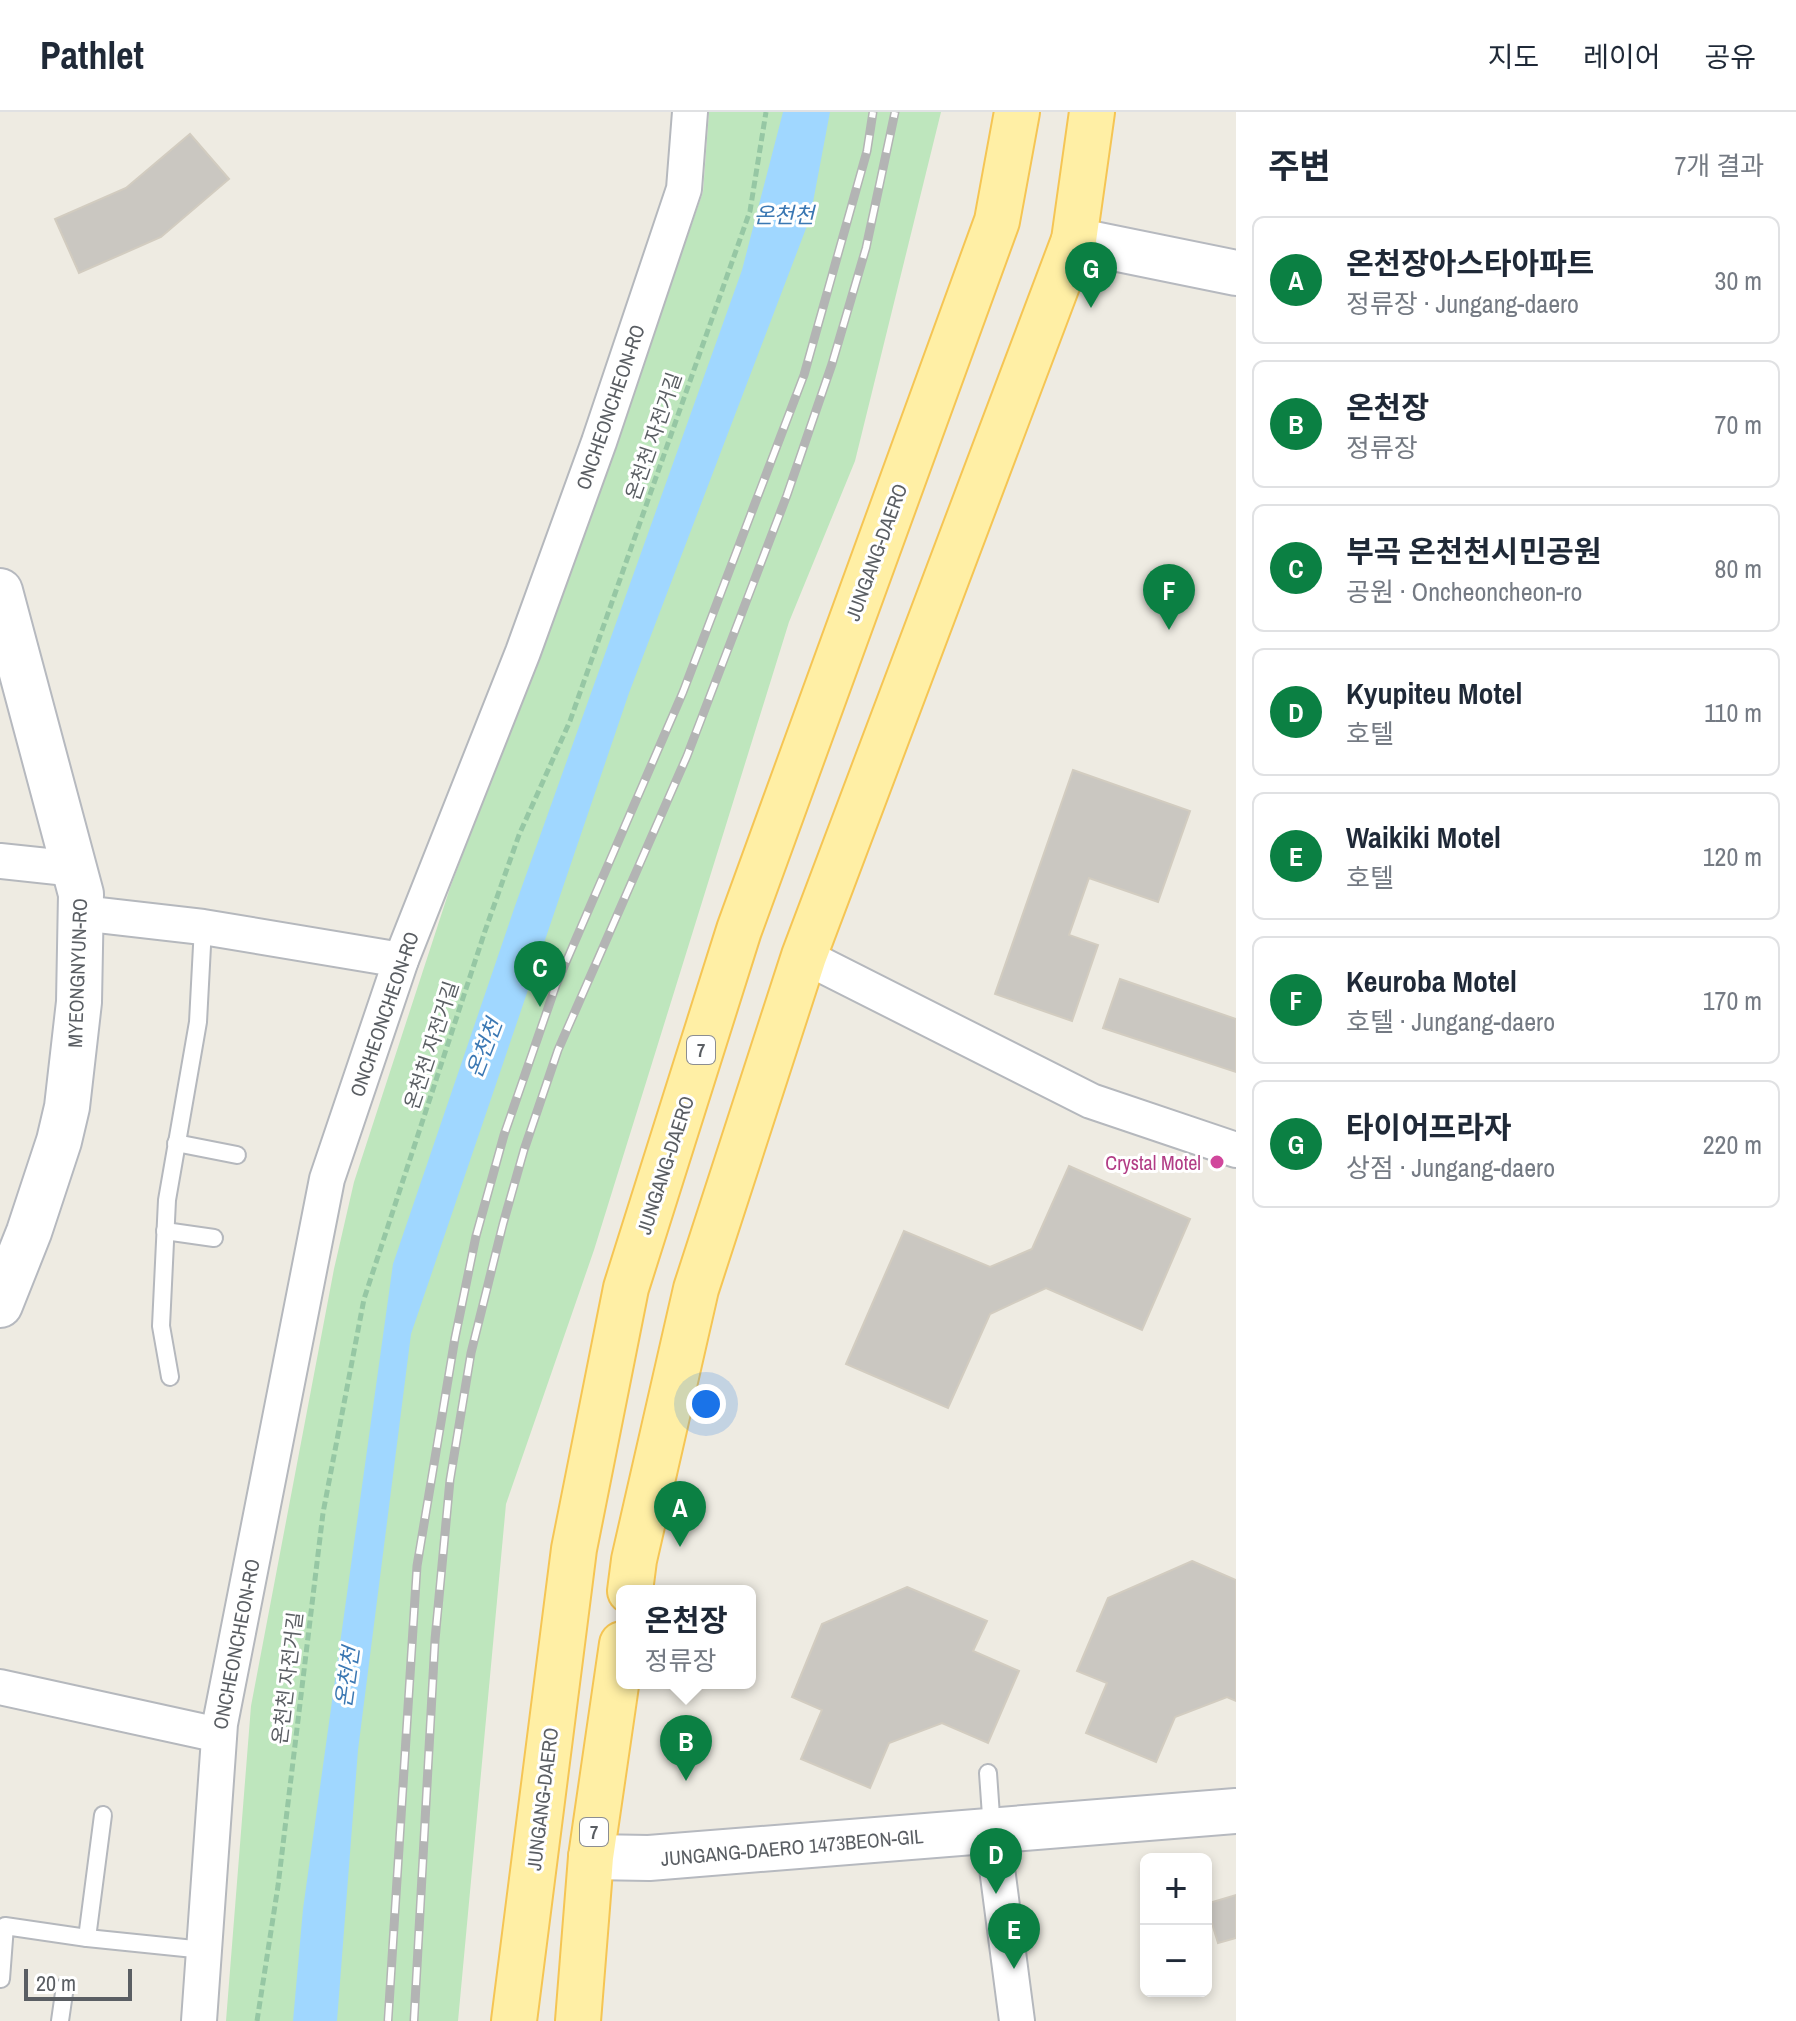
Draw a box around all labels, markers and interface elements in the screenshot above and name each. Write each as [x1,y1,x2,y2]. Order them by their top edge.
text: Pathlet [40,30,144,81]
text: 지도 [1488,38,1539,76]
text: 레이어 [1583,38,1660,76]
text: 공유 [1704,38,1756,76]
text: 주변 [1268,143,1331,189]
text: 7개 결과 [1674,148,1764,183]
water label: 온천천 [754,200,817,230]
pin: G [1065,242,1117,308]
text: 온천장아스타아파트 [1346,243,1594,283]
text: A [1288,263,1304,298]
text: 30 m [1715,263,1762,298]
text: 정류장 · Jungang-daero [1346,286,1579,321]
street label: ONCHEONCHEON-RO [569,321,651,493]
street label: 온천천 자전거길 [619,369,687,503]
text: 온천장 [1346,387,1429,427]
text: B [1288,407,1304,442]
text: 70 m [1715,407,1762,442]
text: 정류장 [1346,430,1418,465]
street label: JUNGANG-DAERO [839,480,913,624]
text: 부곡 온천천시민공원 [1346,531,1601,571]
text: C [1288,551,1304,586]
text: 80 m [1715,551,1762,586]
pin: F [1143,564,1195,630]
text: 공원 · Oncheoncheon-ro [1346,574,1582,609]
text: Kyupiteu Motel [1346,673,1522,713]
text: D [1288,695,1304,730]
text: 110 m [1704,695,1762,730]
text: 호텔 [1346,716,1394,751]
text: Waikiki Motel [1346,817,1501,857]
text: E [1289,839,1303,874]
text: 120 m [1703,839,1762,874]
text: 호텔 [1346,860,1394,895]
street label: MYEONGNYUN-RO [61,898,93,1048]
street label: ONCHEONCHEON-RO [343,928,425,1100]
pin: C [514,941,566,1007]
text: Keuroba Motel [1346,961,1517,1001]
street label: 온천천 자전거길 [398,977,464,1113]
text: F [1289,983,1303,1018]
text: 170 m [1703,983,1762,1018]
text: 호텔 · Jungang-daero [1346,1004,1555,1039]
water label: 온천천 [459,1012,510,1082]
road number: 7 [687,1036,715,1064]
street label: JUNGANG-DAERO [630,1092,700,1238]
text: 타이어프라자 [1346,1107,1512,1147]
text: G [1288,1127,1304,1162]
text: 220 m [1703,1127,1762,1162]
place label: Crystal Motel [1105,1149,1201,1176]
text: 상점 · Jungang-daero [1346,1150,1555,1185]
marker: Crystal Motel [1208,1153,1226,1171]
your location [686,1384,726,1424]
pin: A [654,1481,706,1547]
street label: ONCHEONCHEON-RO [206,1556,266,1732]
popup [616,1585,756,1689]
text: 온천장 [645,1600,727,1640]
street label: 온천천 자전거길 [265,1610,309,1746]
water label: 온천천 [328,1642,366,1709]
text: 정류장 [645,1643,716,1678]
pin: B [660,1715,712,1781]
street label: JUNGANG-DAERO [520,1726,564,1872]
road number: 7 [580,1818,608,1846]
street label: JUNGANG-DAERO 1473BEON-GIL [660,1822,924,1872]
pin: D [970,1828,1022,1894]
map controls [1140,1853,1212,1997]
button: + [1140,1853,1212,1925]
pin: E [988,1903,1040,1969]
button: − [1140,1925,1212,1997]
scale bar [24,1965,132,2001]
text: 20 m [36,1968,76,1998]

